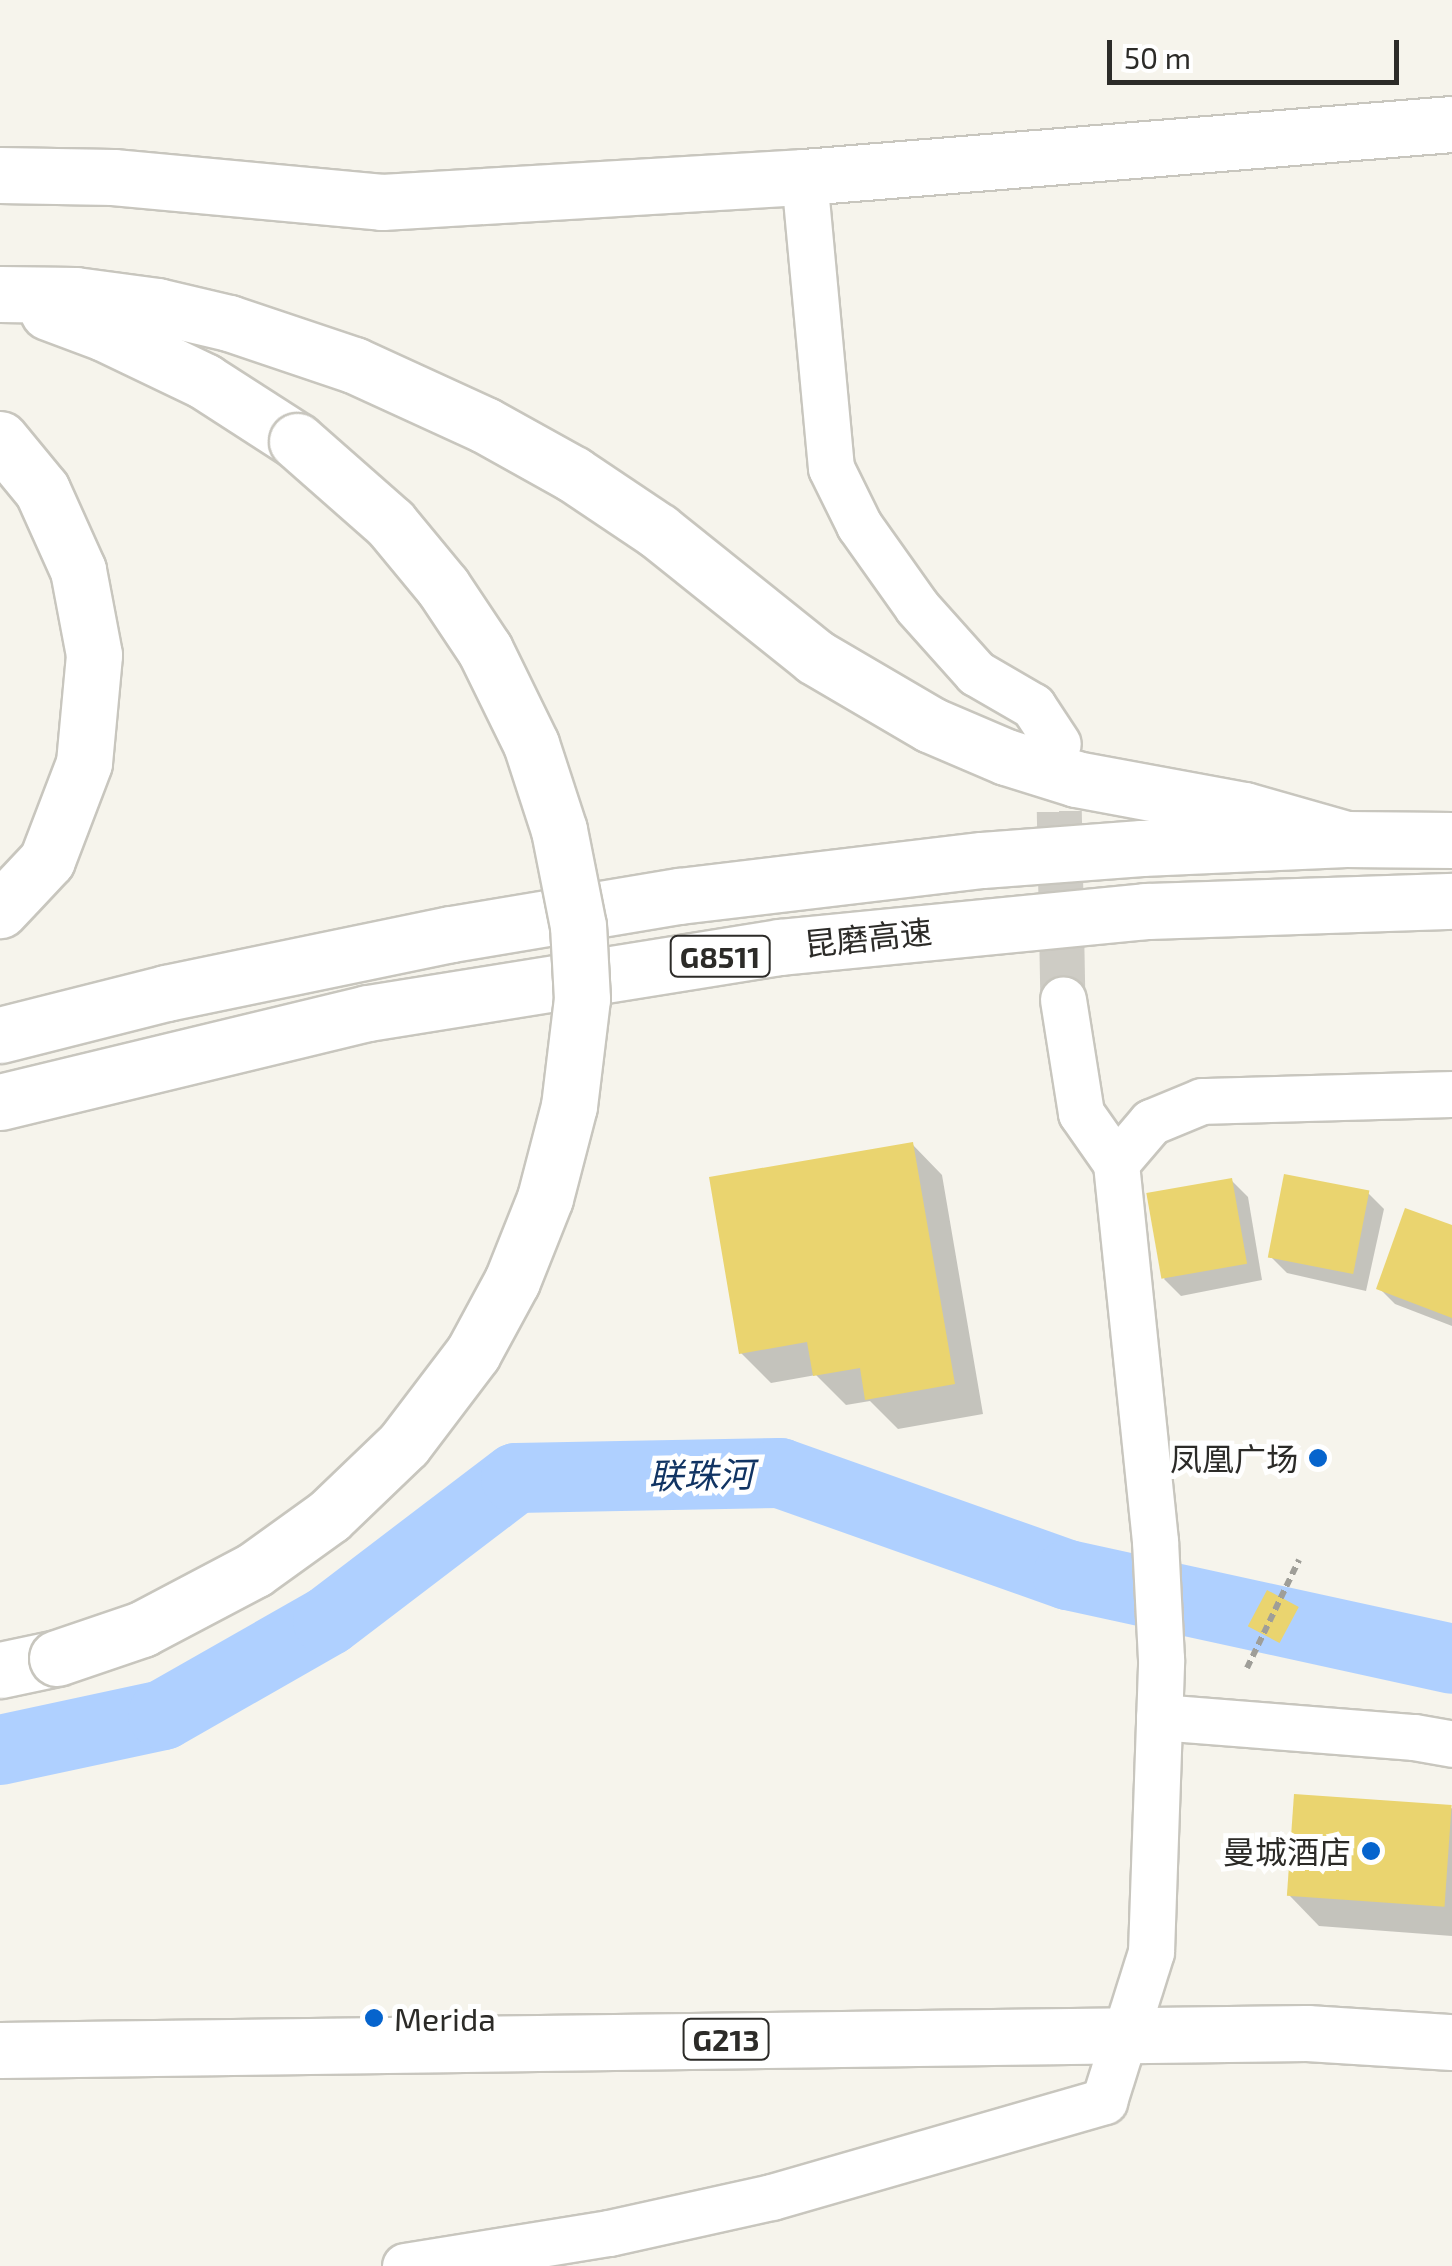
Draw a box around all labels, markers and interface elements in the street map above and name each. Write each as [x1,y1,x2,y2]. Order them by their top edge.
scale bar [1112,20,1404,82]
text: 50 m [1124,39,1191,75]
street label: 昆磨高速 [802,911,934,963]
road number: G8511 [668,931,772,981]
place label: 凤凰广场 [1170,1439,1298,1477]
marker: 凤凰广场 [1307,1447,1329,1469]
water label: 联珠河 [648,1452,754,1496]
place label: 曼城酒店 [1223,1832,1351,1870]
marker: 曼城酒店 [1360,1840,1382,1862]
place label: Merida [394,1999,496,2037]
marker: Merida [363,2007,385,2029]
road number: G213 [681,2014,771,2064]

